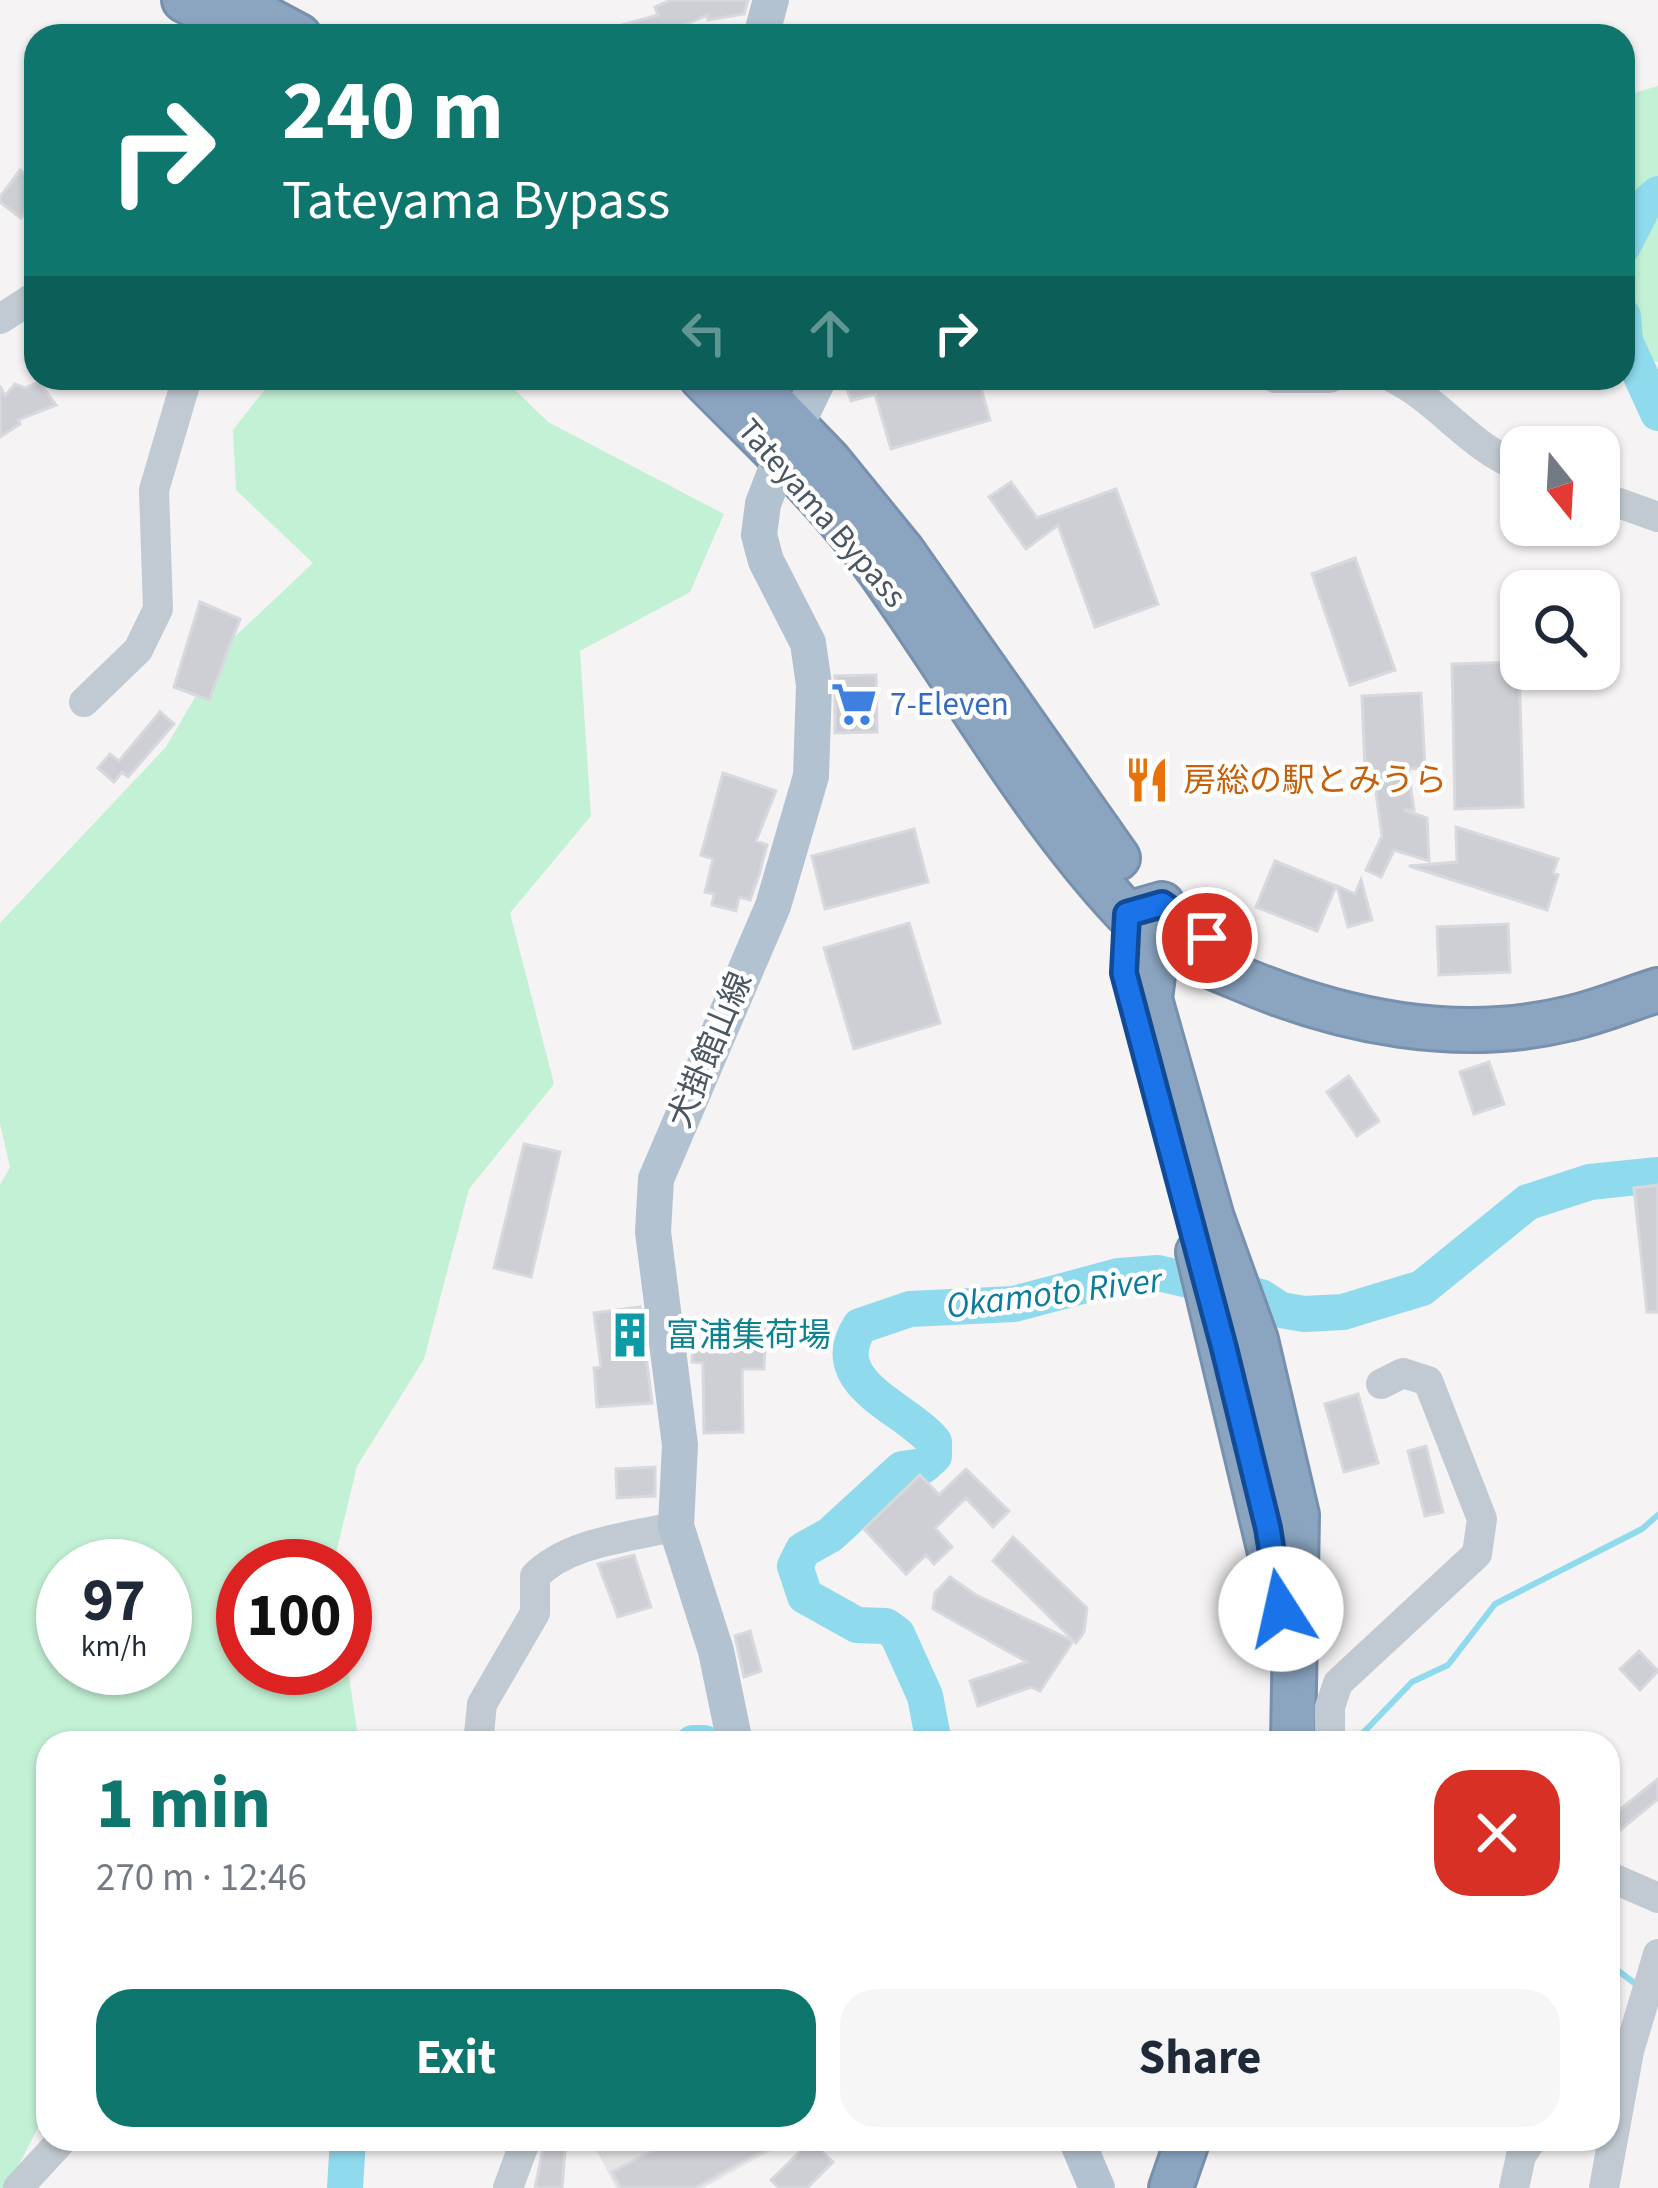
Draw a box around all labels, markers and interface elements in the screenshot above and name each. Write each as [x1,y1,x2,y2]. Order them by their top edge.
text: 240 m [282,52,504,172]
icon: right [84,72,240,228]
text: Tateyama Bypass [282,163,670,240]
icon: left [671,300,737,366]
icon: ahead [797,300,863,366]
icon: right [923,300,989,366]
street label: Tateyama Bypass [726,408,918,618]
north arrow [1500,426,1620,546]
map controls [1500,426,1620,690]
button: search [1500,570,1620,690]
supermarket icon: 7-Eleven [829,679,879,729]
place label: 7-Eleven [890,681,1009,728]
restaurant icon: 房総の駅とみうら [1122,755,1172,805]
place label: 房総の駅とみうら [1183,757,1447,804]
pin [1156,887,1258,989]
icon: arrive [1174,905,1240,971]
street label: 犬掛館山線 [656,965,764,1135]
water label: Okamoto River [943,1254,1166,1332]
building icon: 富浦集荷場 [605,1310,655,1360]
place label: 富浦集荷場 [666,1312,831,1359]
speed limit sign: 100 [216,1539,372,1695]
position arrow [1218,1546,1344,1672]
text: 97 [82,1559,146,1644]
text: km/h [81,1625,147,1668]
text: 1 min [96,1753,271,1856]
button: close [1434,1770,1560,1896]
text: 270 m · 12:46 [96,1850,307,1906]
button: Exit [96,1989,816,2127]
button: Share [840,1989,1560,2127]

